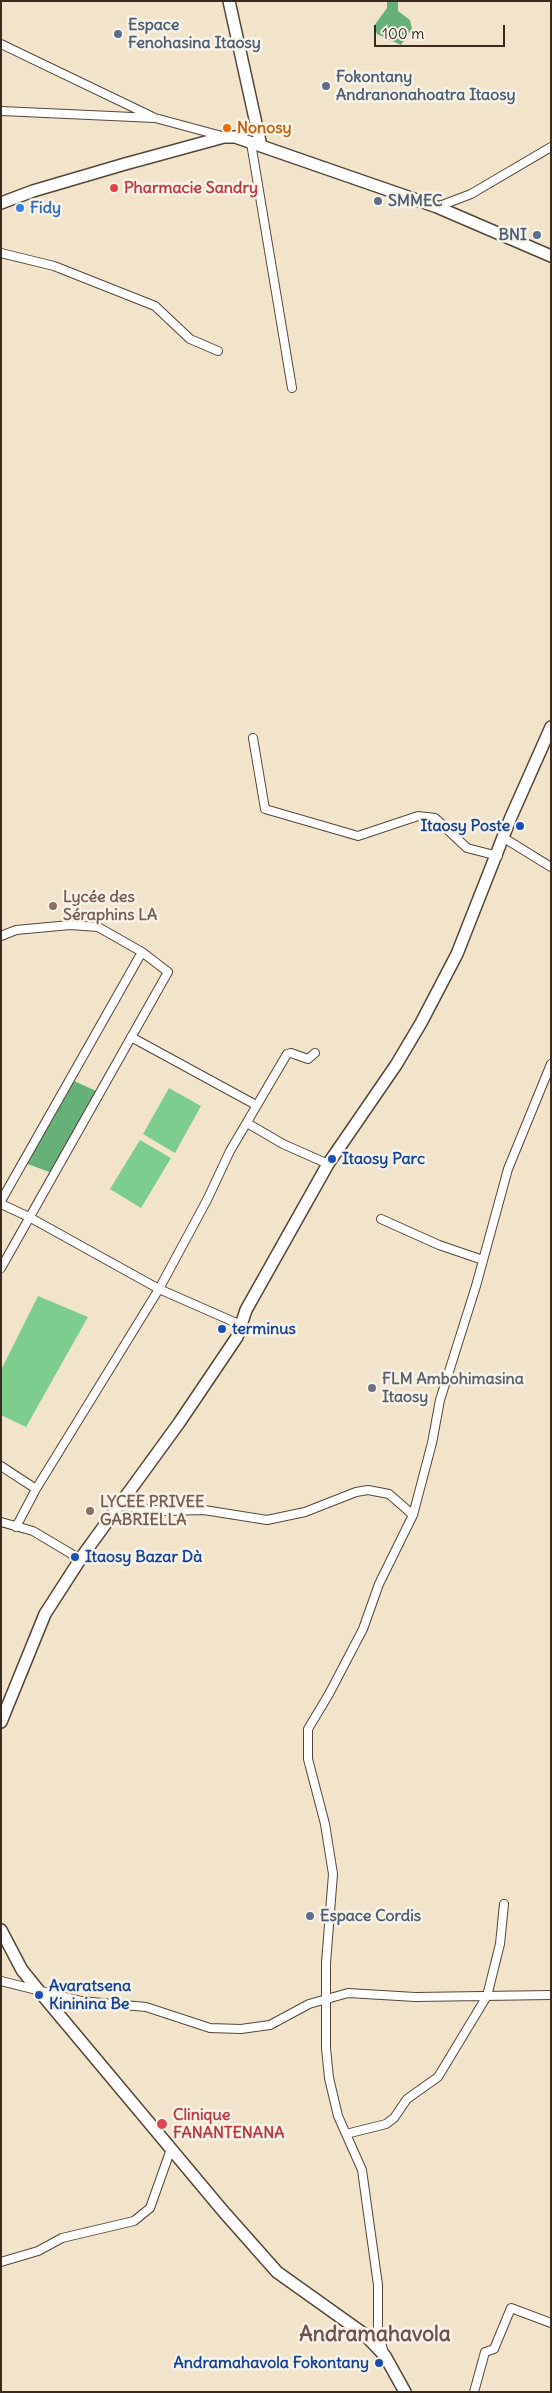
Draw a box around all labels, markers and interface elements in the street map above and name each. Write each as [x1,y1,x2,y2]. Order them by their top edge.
place label: Espace Fenohasina Itaosy [128,15,261,53]
scale bar [377,15,508,47]
text: 100 m [382,24,424,43]
marker: Espace Fenohasina Itaosy [112,28,124,40]
place label: Fokontany Andranonahoatra Itaosy [336,67,516,105]
marker: Fokontany Andranonahoatra Itaosy [320,80,332,92]
place label: Nonosy [237,118,292,138]
marker: Nonosy [221,122,233,134]
place label: Pharmacie Sandry [124,178,258,198]
marker: Pharmacie Sandry [108,182,120,194]
place label: SMMEC [388,191,443,211]
marker: SMMEC [372,195,384,207]
place label: Fidy [30,198,61,218]
marker: Fidy [14,202,26,214]
place label: BNI [498,225,527,245]
marker: BNI [531,229,543,241]
place label: Itaosy Poste [420,816,510,836]
marker: Itaosy Poste [514,820,526,832]
place label: Lycée des Séraphins LA [63,887,157,925]
marker: Lycée des Séraphins LA [47,900,59,912]
place label: Itaosy Parc [342,1149,425,1169]
marker: Itaosy Parc [326,1153,338,1165]
place label: terminus [232,1319,296,1339]
marker: terminus [216,1323,228,1335]
place label: FLM Ambohimasina Itaosy [382,1369,524,1407]
marker: FLM Ambohimasina Itaosy [366,1382,378,1394]
place label: LYCEE PRIVEE GABRIELLA [100,1492,204,1530]
marker: LYCEE PRIVEE GABRIELLA [84,1505,96,1517]
place label: Itaosy Bazar Dà [85,1547,202,1567]
marker: Itaosy Bazar Dà [69,1551,81,1563]
place label: Espace Cordis [320,1906,421,1926]
marker: Espace Cordis [304,1910,316,1922]
place label: Avaratsena Kininina Be [49,1976,131,2014]
marker: Avaratsena Kininina Be [33,1989,45,2001]
place label: Clinique FANANTENANA [173,2105,284,2143]
marker: Clinique FANANTENANA [155,2117,169,2131]
district label: Andramahavola [299,2322,451,2348]
place label: Andramahavola Fokontany [173,2353,369,2373]
marker: Andramahavola Fokontany [373,2357,385,2369]

